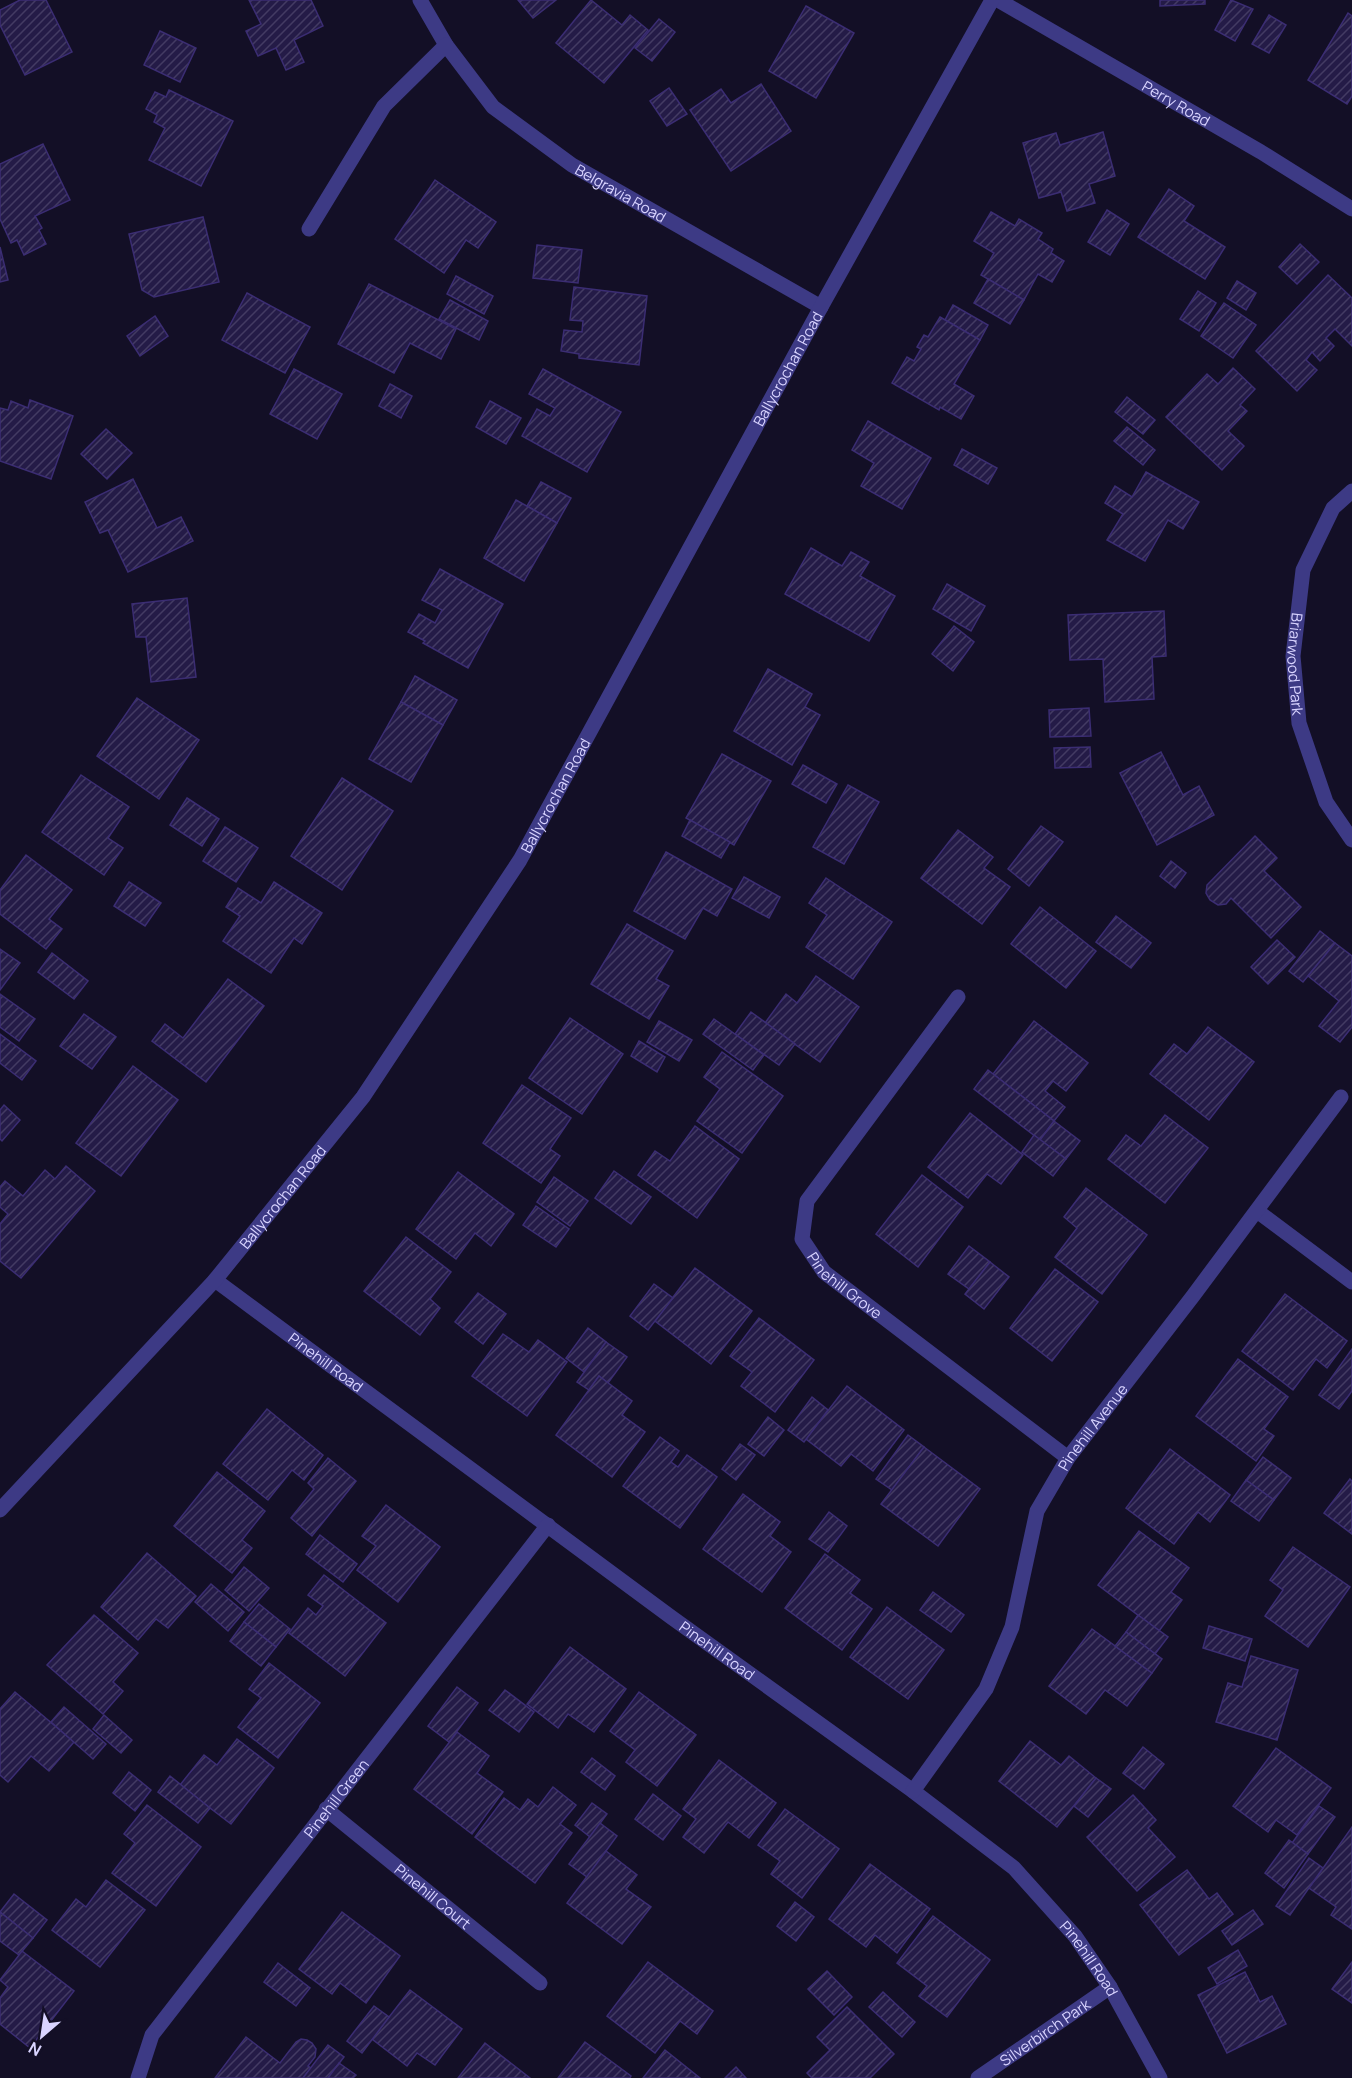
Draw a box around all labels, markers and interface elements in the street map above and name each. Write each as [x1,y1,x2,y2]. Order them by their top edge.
street label: Perry Road [1139,75,1214,131]
street label: Belgravia Road [572,159,670,227]
street label: Ballycrochan Road [748,307,827,430]
street label: Briarwood Park [1283,612,1309,717]
street label: Ballycrochan Road [515,734,595,857]
street label: Ballycrochan Road [234,1140,331,1253]
street label: Pinehill Grove [803,1248,887,1323]
street label: Pinehill Road [284,1327,368,1397]
street label: Pinehill Avenue [1052,1379,1132,1474]
street label: Pinehill Road [675,1616,759,1685]
street label: Pinehill Green [298,1754,373,1842]
street label: Pinehill Court [390,1859,476,1933]
street label: Pinehill Road [1055,1916,1123,2000]
street label: Silverbirch Park [995,1993,1095,2071]
north arrow [12,2006,72,2066]
text: N [24,2037,45,2062]

